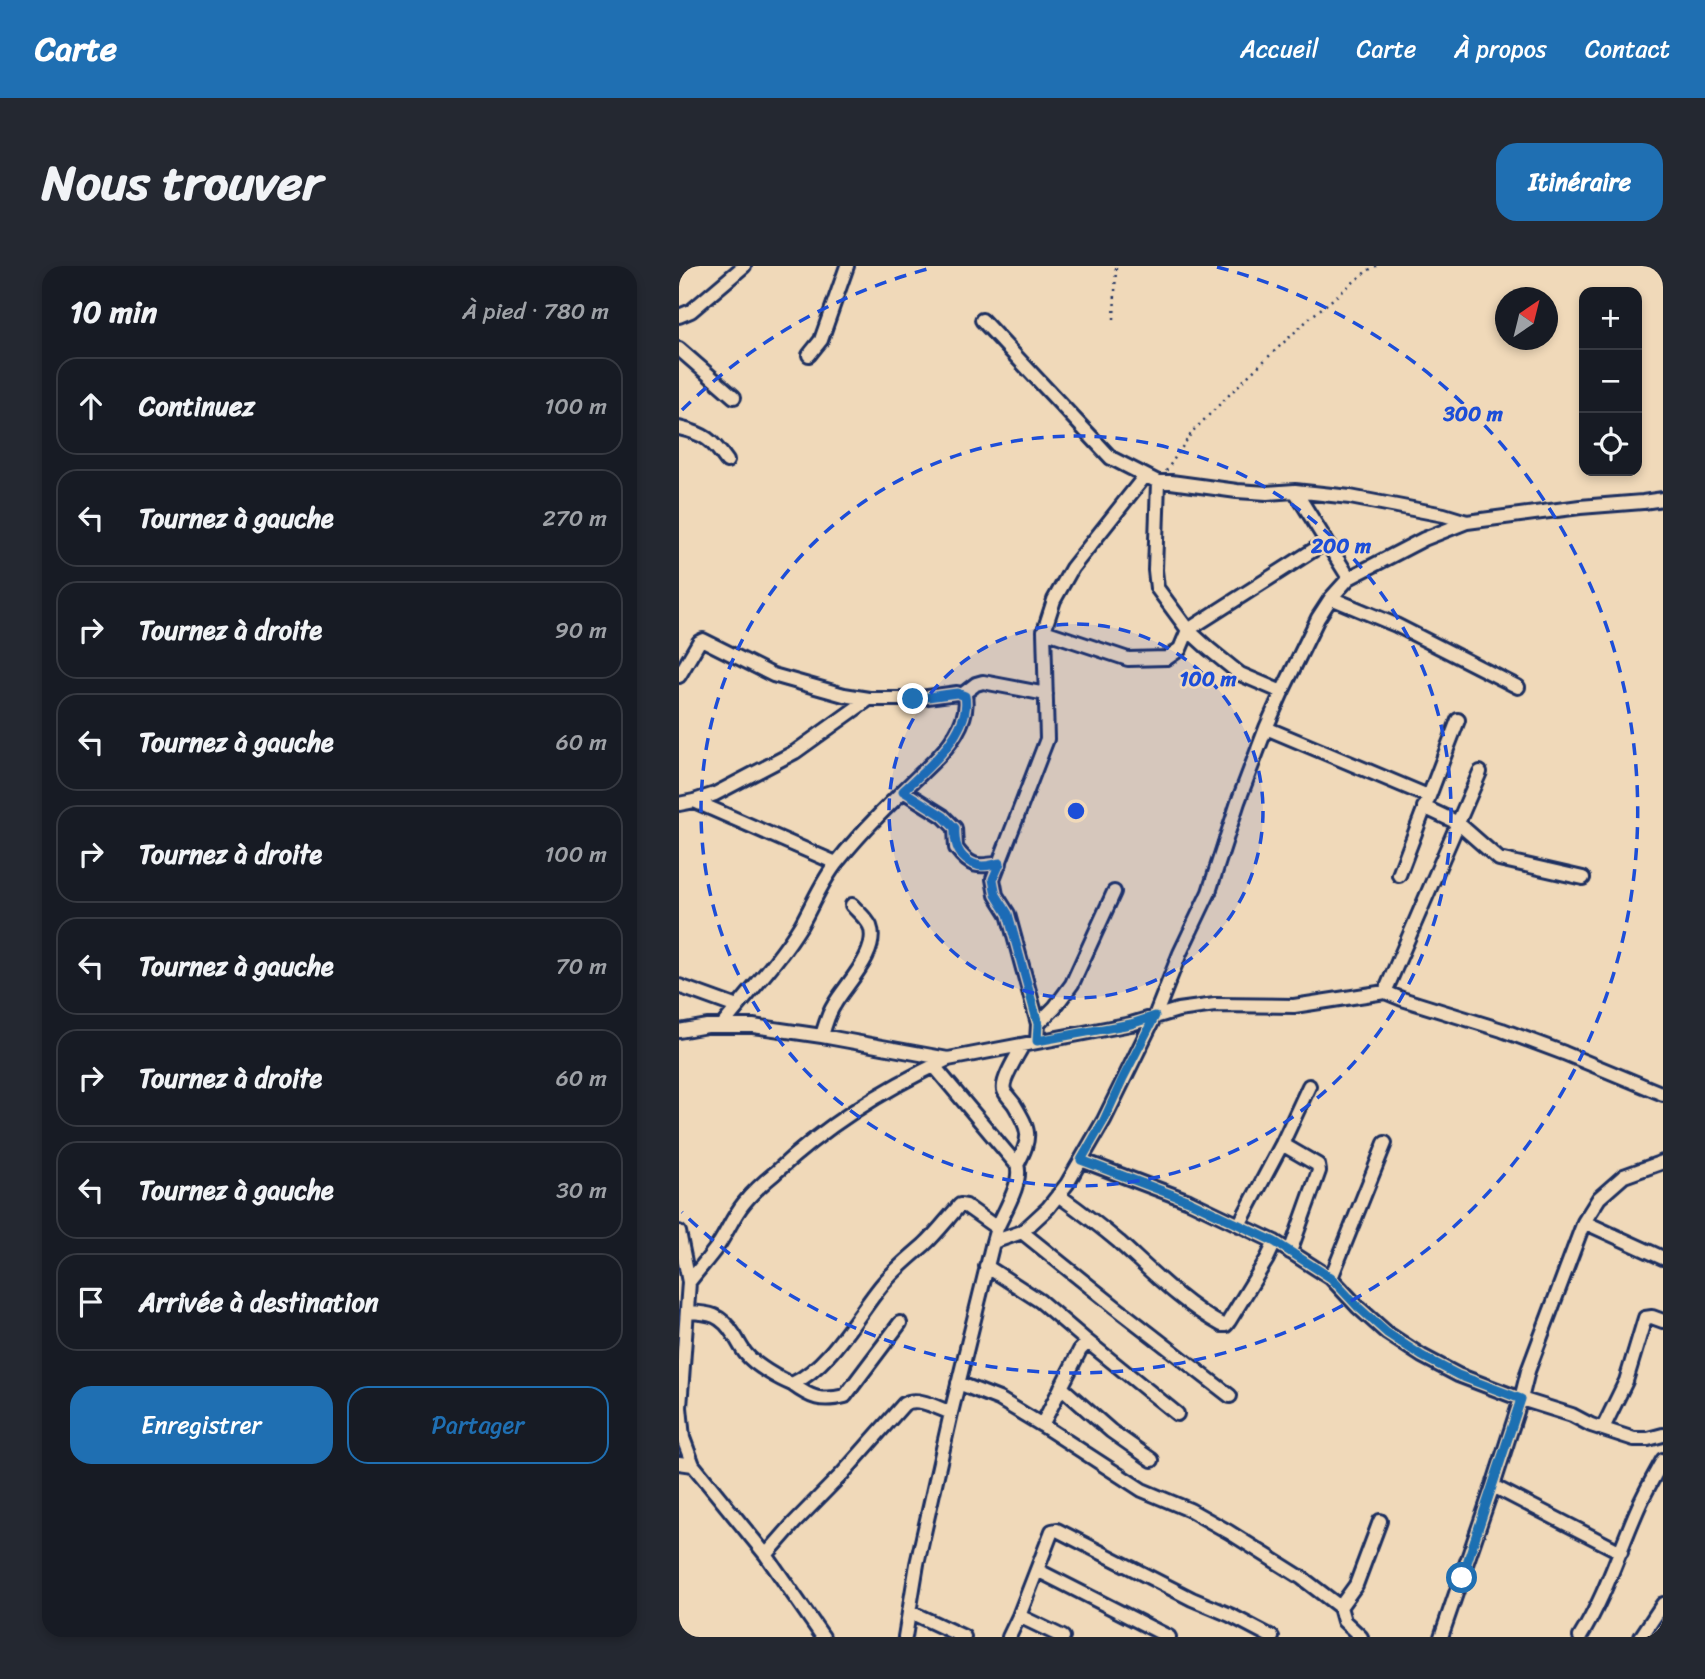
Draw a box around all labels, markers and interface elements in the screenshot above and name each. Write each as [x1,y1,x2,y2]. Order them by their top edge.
text: Carte [35,20,117,78]
text: Accueil [1240,28,1319,70]
text: Carte [1357,28,1416,70]
text: À propos [1454,28,1547,70]
text: Contact [1585,28,1670,70]
text: Nous trouver [42,139,322,226]
button: Itinéraire [1496,143,1663,221]
text: 10 min [70,285,157,339]
north arrow [1495,287,1558,350]
map controls [1579,287,1642,476]
button: + [1579,287,1642,350]
text: À pied · 780 m [462,291,609,332]
button: − [1579,350,1642,413]
text: Continuez [139,383,255,429]
text: 100 m [544,386,607,427]
icon: ahead [72,387,110,425]
text: 300 m [1442,395,1504,433]
button: locate [1579,413,1642,476]
text: Tournez à gauche [139,495,334,541]
text: 270 m [542,498,607,539]
icon: left [72,499,110,537]
text: 200 m [1310,527,1372,565]
text: Tournez à droite [139,607,322,653]
text: 90 m [555,610,607,651]
icon: right [72,611,110,649]
text: 100 m [1179,660,1237,698]
route end [897,683,928,714]
text: Tournez à gauche [139,719,334,765]
text: 60 m [556,722,607,763]
icon: left [72,723,110,761]
centre of rings [1064,799,1088,823]
text: Tournez à droite [139,831,322,877]
text: 100 m [544,834,607,875]
icon: right [72,835,110,873]
text: Tournez à gauche [139,943,334,989]
text: 70 m [556,946,607,987]
icon: left [72,947,110,985]
text: Tournez à droite [139,1055,322,1101]
text: 60 m [556,1058,607,1099]
icon: right [72,1059,110,1097]
text: Tournez à gauche [139,1167,334,1213]
text: 30 m [556,1170,607,1211]
icon: left [72,1171,110,1209]
text: Arrivée à destination [139,1279,379,1325]
icon: arrive [72,1283,110,1321]
button: Enregistrer [70,1386,333,1464]
button: Partager [347,1386,609,1464]
route start [1446,1562,1477,1593]

